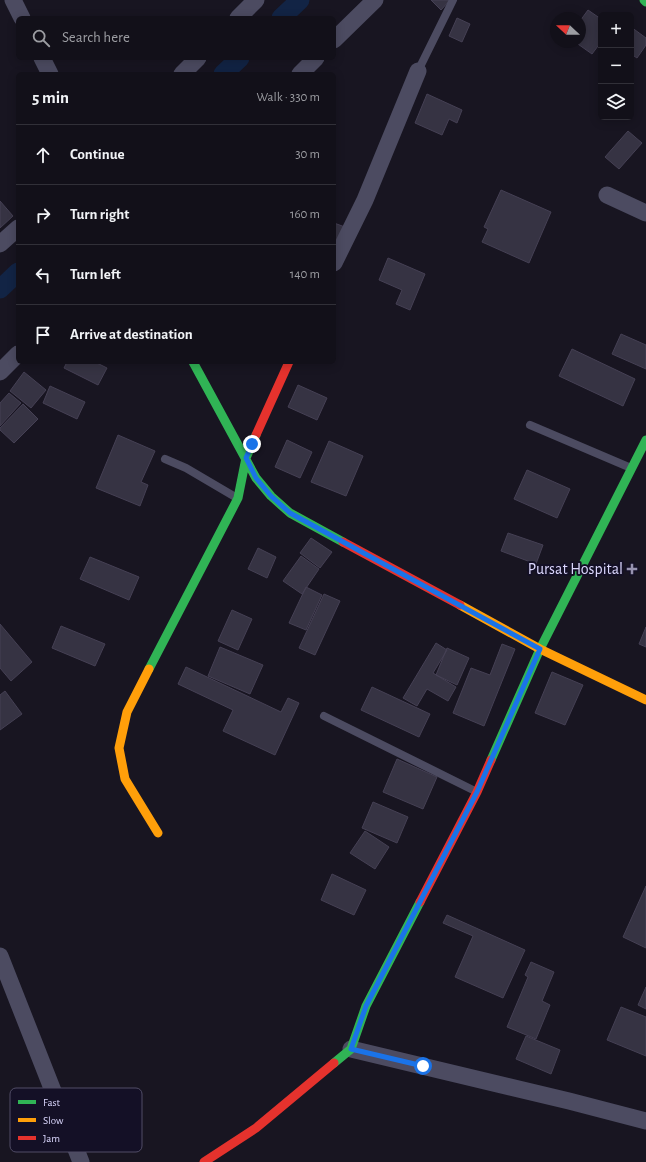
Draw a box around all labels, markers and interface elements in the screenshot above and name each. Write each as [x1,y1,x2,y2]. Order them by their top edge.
north arrow [550,12,586,48]
map controls [598,12,634,120]
button: + [598,12,634,48]
search box [16,16,336,60]
icon: search [30,27,52,49]
text: Search here [62,30,130,45]
button: − [598,48,634,84]
button: layers [598,84,634,120]
text: 5 min [32,89,69,106]
text: Walk · 330 m [257,91,320,104]
icon: ahead [32,144,54,166]
text: Continue [70,147,125,162]
text: 30 m [295,148,320,161]
icon: right [32,204,54,226]
text: Turn right [70,207,129,222]
text: 160 m [290,208,320,221]
icon: left [32,264,54,286]
text: Turn left [70,267,121,282]
text: 140 m [290,268,320,281]
icon: arrive [32,324,54,346]
text: Arrive at destination [70,327,193,342]
route end [243,435,261,453]
place label: Pursat Hospital [528,561,623,577]
marker: Pursat Hospital [626,563,638,575]
route start [414,1057,432,1075]
legend [10,1088,142,1152]
text: Fast [43,1097,61,1108]
text: Slow [43,1115,64,1126]
text: Jam [43,1133,60,1144]

